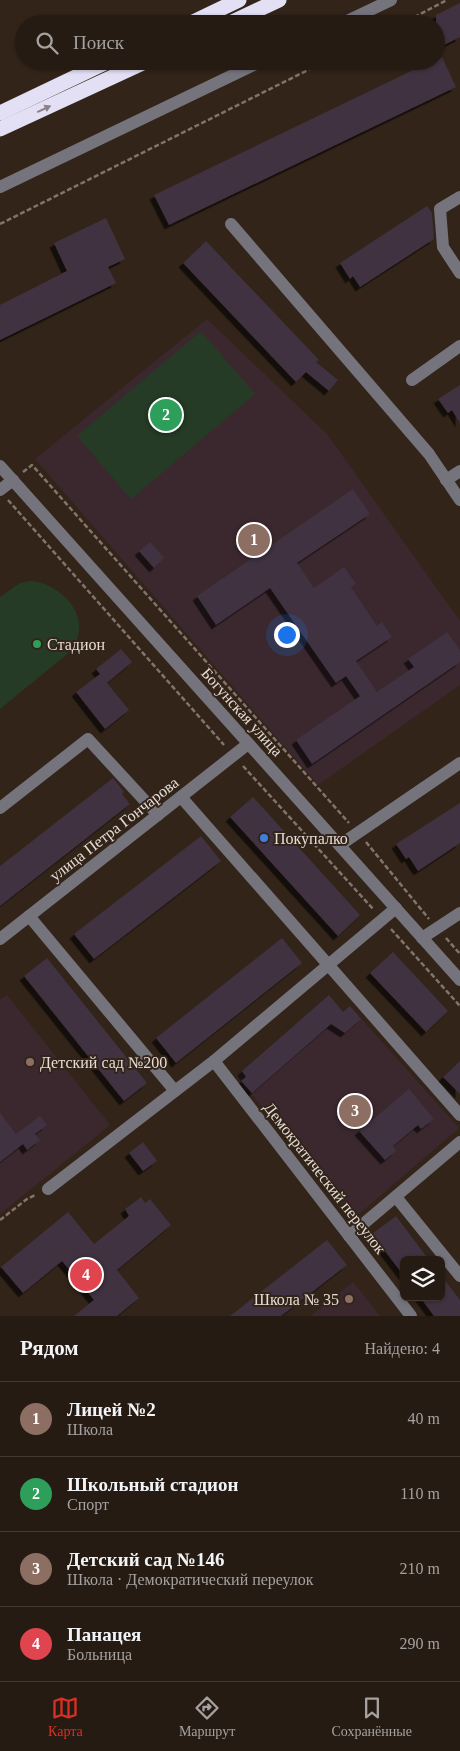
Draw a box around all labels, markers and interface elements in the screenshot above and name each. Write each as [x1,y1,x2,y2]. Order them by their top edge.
search box [15,15,445,70]
icon: search [33,29,61,57]
text: Поиск [73,32,124,53]
one-way arrow [37,105,51,113]
pin: 2 [150,396,182,434]
pin: 1 [238,521,270,559]
your location [274,622,300,648]
place label: Стадион [47,636,105,654]
marker: Стадион [31,638,43,650]
street label: Богунская улица [197,664,286,760]
street label: улица Петра Гончарова [46,774,182,885]
place label: Покупалко [274,830,348,848]
marker: Покупалко [258,832,270,844]
place label: Детский сад №200 [40,1054,167,1072]
marker: Детский сад №200 [24,1056,36,1068]
pin: 3 [339,1092,371,1130]
street label: Демократический переулок [260,1099,389,1258]
pin: 4 [70,1256,102,1294]
map controls [400,1256,445,1301]
button: layers [400,1256,445,1301]
place label: Школа № 35 [254,1291,339,1308]
marker: Школа № 35 [343,1293,355,1305]
text: Рядом [20,1336,79,1360]
text: Найдено: 4 [365,1340,440,1357]
text: Лицей №2 [67,1399,156,1420]
text: 1 [32,1410,40,1427]
text: 40 m [408,1410,440,1427]
text: Школа [67,1421,113,1438]
text: Школьный стадион [67,1474,239,1495]
text: 2 [32,1485,40,1502]
text: 110 m [400,1485,440,1502]
text: Спорт [67,1496,109,1513]
text: Детский сад №146 [67,1549,224,1570]
text: 3 [32,1560,40,1577]
text: 210 m [400,1560,440,1577]
text: Школа · Демократический переулок [67,1571,314,1588]
text: Панацея [67,1624,141,1645]
text: 4 [32,1635,40,1652]
text: 290 m [400,1635,440,1652]
text: Больница [67,1646,132,1663]
tab: Карта [48,1694,83,1740]
tab: Маршрут [179,1694,235,1740]
tab: Сохранённые [331,1694,412,1740]

